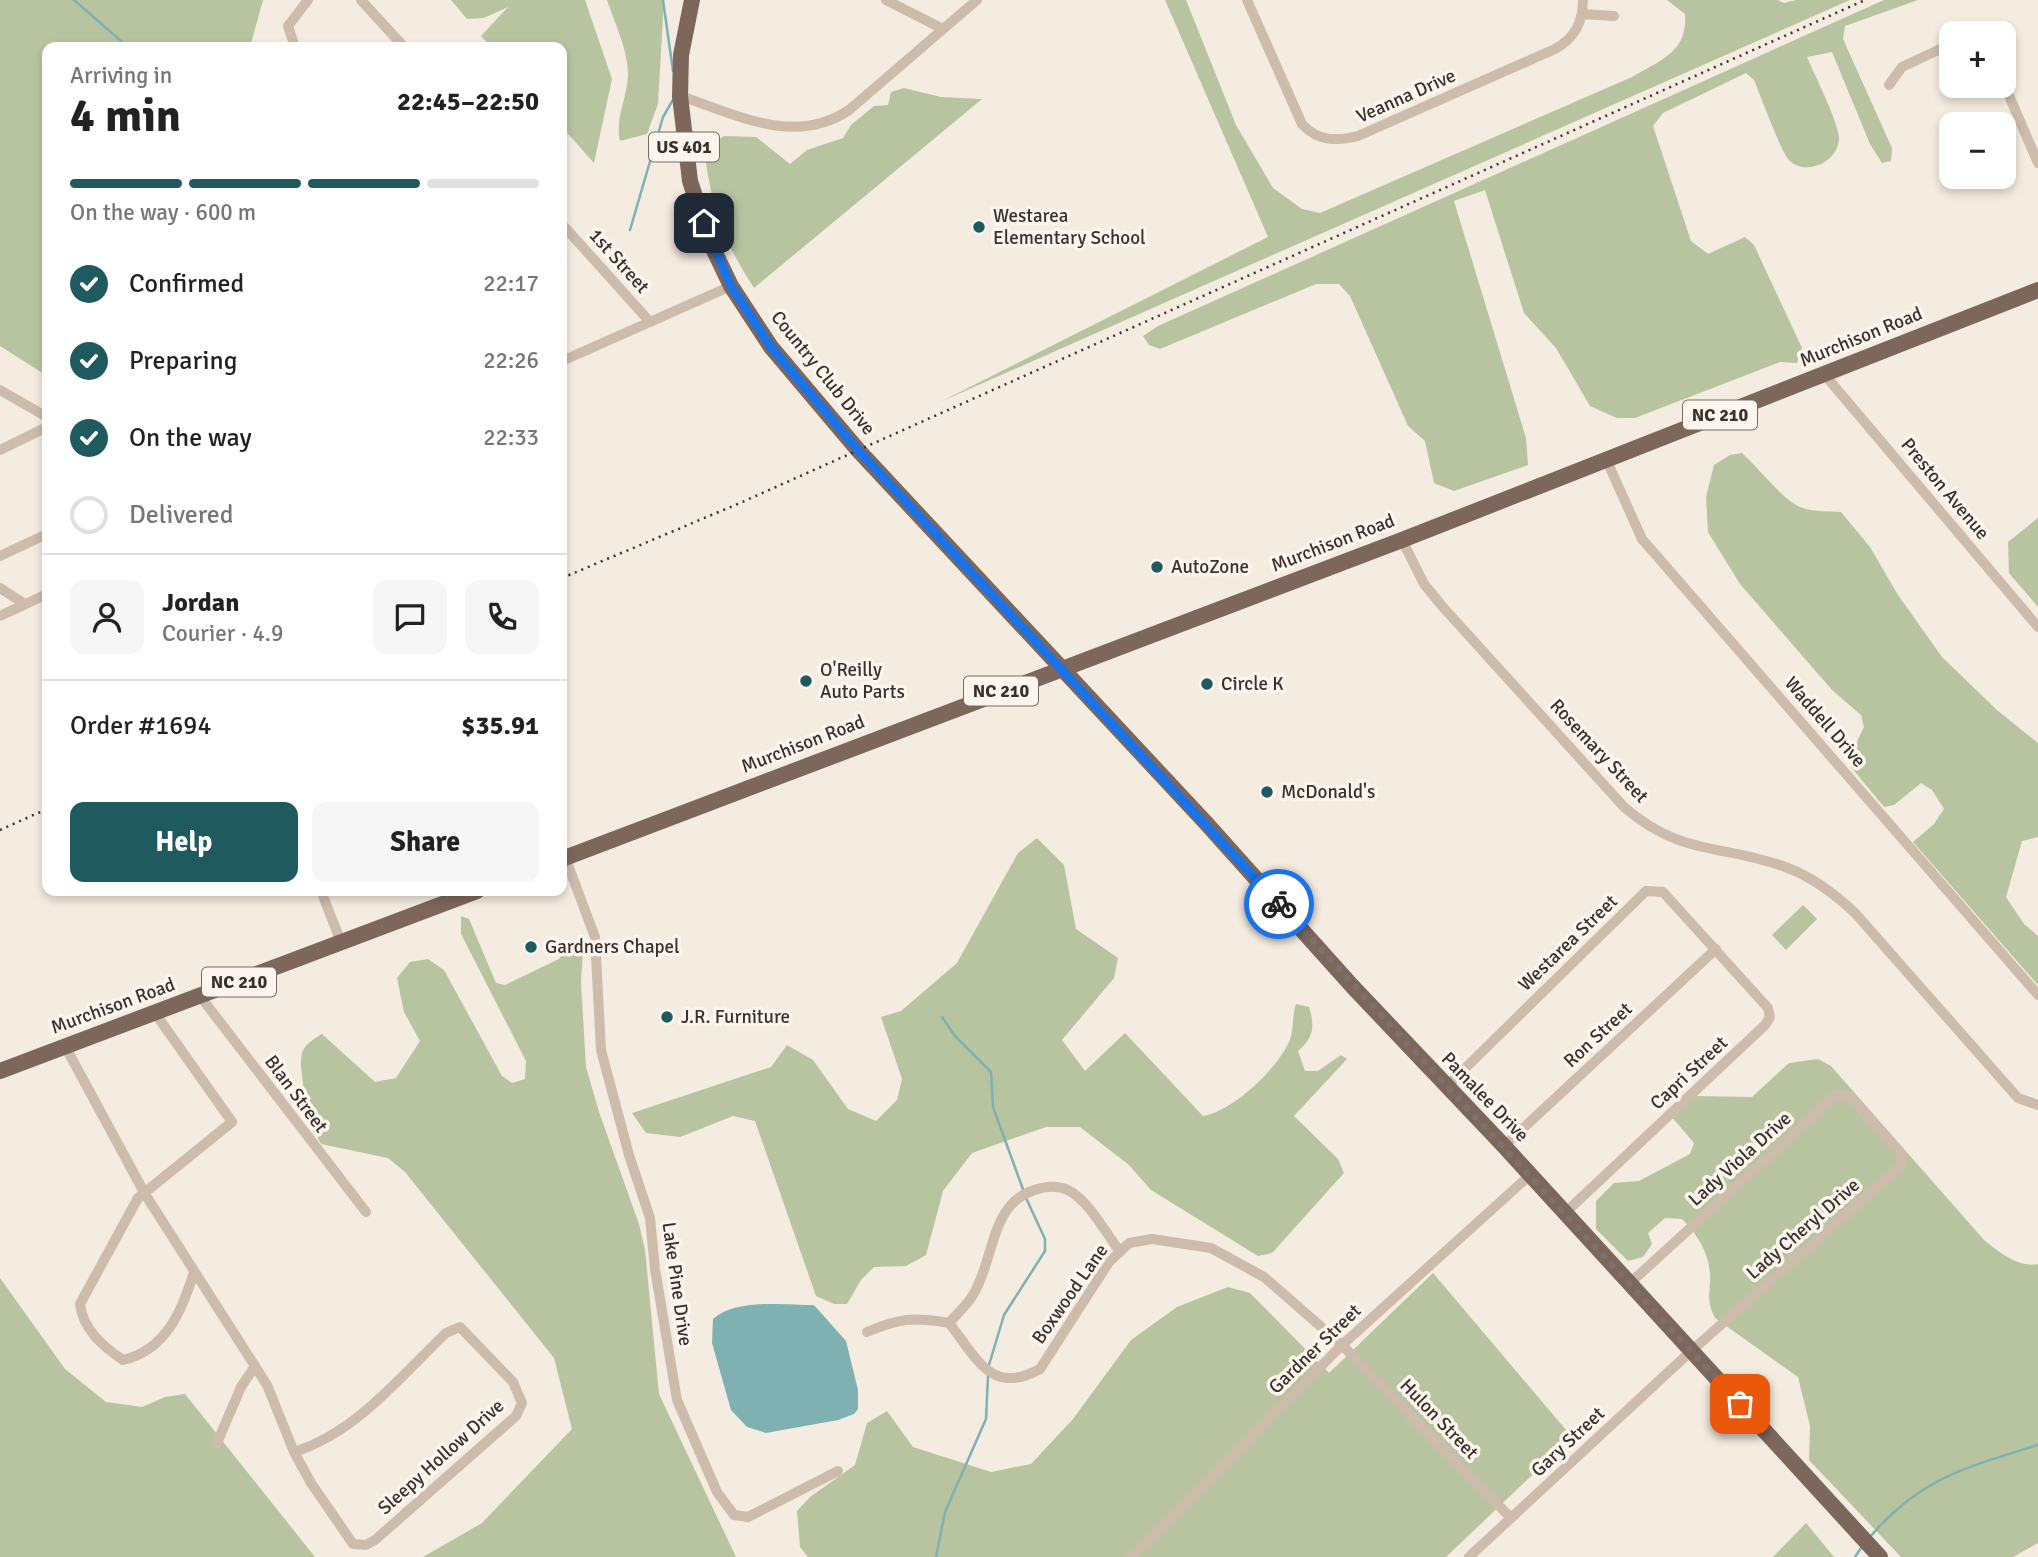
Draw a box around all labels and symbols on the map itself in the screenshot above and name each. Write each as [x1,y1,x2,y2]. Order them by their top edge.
street label: Veanna Drive [1353,63,1459,129]
road number: US 401 [649,132,719,162]
pin [674,193,734,253]
place label: Westarea Elementary School [993,204,1146,250]
marker: Westarea Elementary School [971,219,987,235]
street label: 1st Street [584,224,655,299]
street label: Murchison Road [1796,301,1926,373]
street label: Country Club Drive [766,306,880,440]
road number: NC 210 [1683,400,1757,430]
street label: Preston Avenue [1896,433,1994,545]
street label: Murchison Road [1268,508,1398,578]
place label: AutoZone [1171,555,1249,579]
marker: AutoZone [1149,559,1165,575]
place label: O'Reilly Auto Parts [820,658,905,704]
place label: Circle K [1221,672,1284,696]
street label: Waddell Drive [1779,672,1871,772]
marker: O'Reilly Auto Parts [798,673,814,689]
road number: NC 210 [964,676,1038,706]
marker: Circle K [1199,676,1215,692]
street label: Rosemary Street [1545,694,1654,808]
street label: Murchison Road [738,709,868,779]
place label: McDonald's [1281,780,1375,804]
marker: McDonald's [1259,784,1275,800]
courier [1244,869,1314,939]
street label: Westarea Street [1513,889,1623,996]
place label: Gardners Chapel [545,935,680,959]
marker: Gardners Chapel [523,939,539,955]
road number: NC 210 [202,967,276,996]
street label: Murchison Road [48,972,178,1040]
street label: Ron Street [1559,997,1638,1073]
place label: J.R. Furniture [681,1005,790,1029]
marker: J.R. Furniture [659,1009,675,1025]
street label: Capri Street [1645,1031,1733,1115]
street label: Pamalee Drive [1436,1047,1534,1147]
street label: Blan Street [259,1051,333,1138]
street label: Lady Viola Drive [1684,1106,1796,1212]
street label: Lady Cheryl Drive [1741,1173,1865,1285]
street label: Lake Pine Drive [656,1221,698,1347]
street label: Boxwood Lane [1027,1239,1113,1349]
street label: Gardner Street [1264,1299,1366,1399]
street label: Hulon Street [1395,1374,1483,1464]
pin [1710,1374,1770,1434]
street label: Sleepy Hollow Drive [373,1394,509,1520]
street label: Gary Street [1526,1402,1610,1482]

